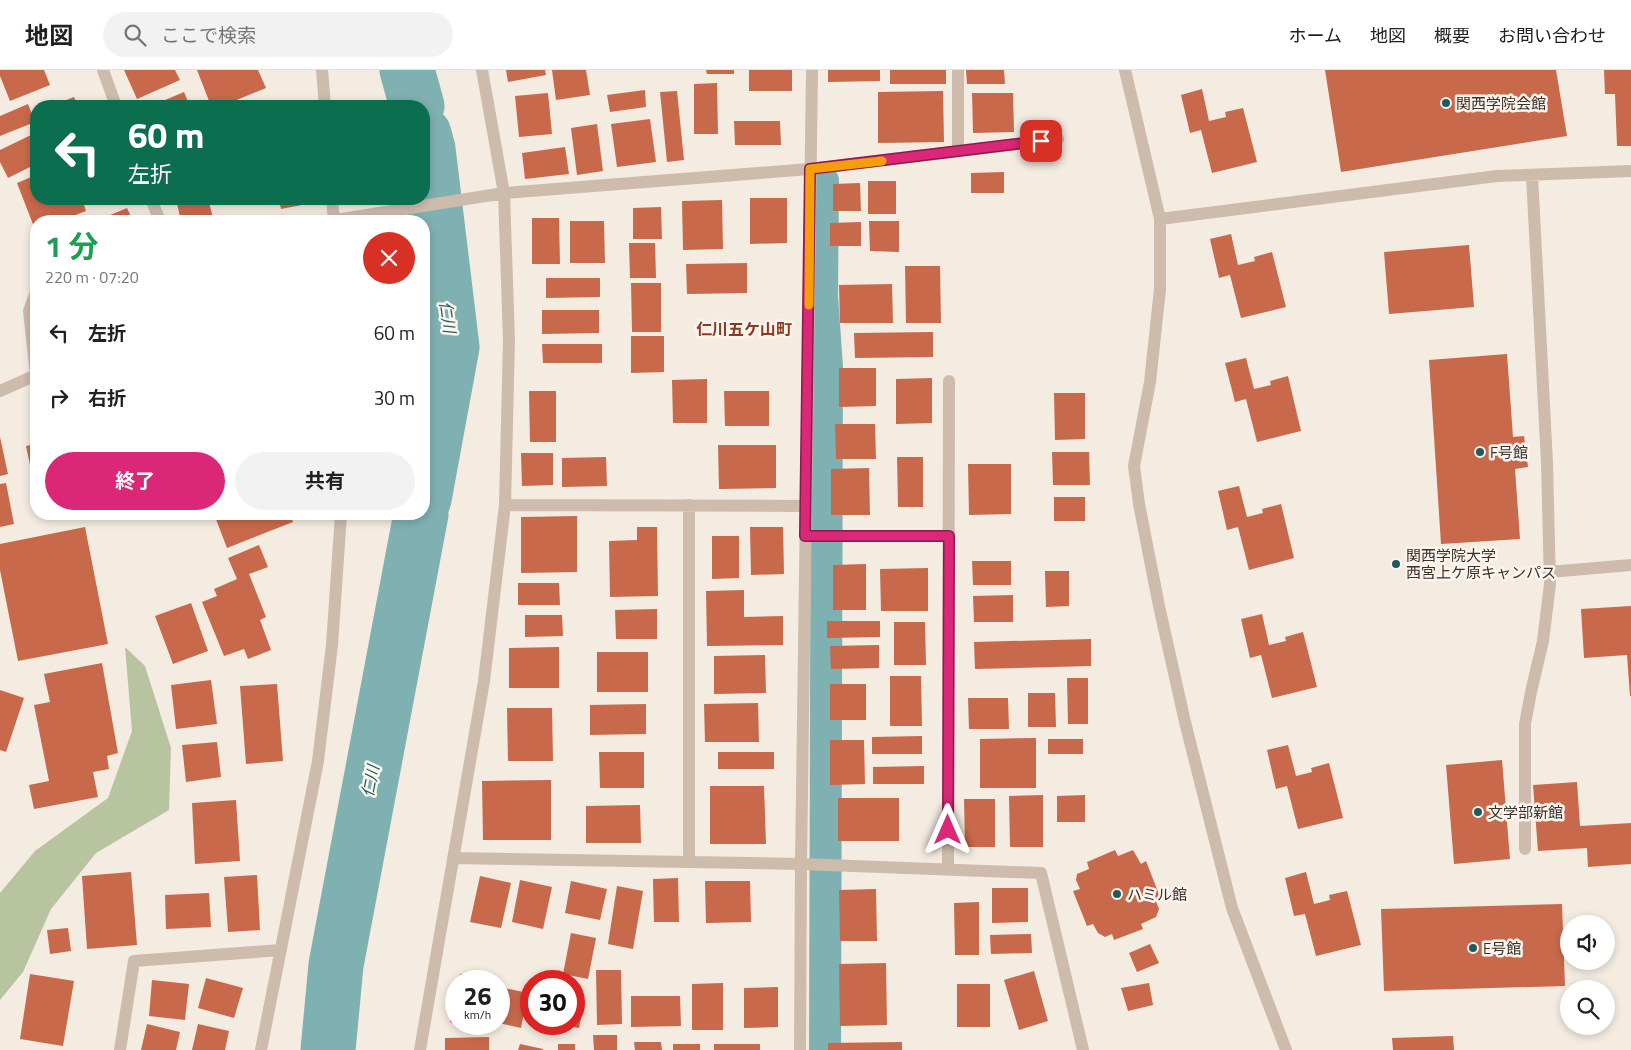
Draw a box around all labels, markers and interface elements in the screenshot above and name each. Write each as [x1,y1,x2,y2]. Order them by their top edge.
search box [103,12,453,57]
text: 地図 [25,17,73,53]
text: ここで検索 [161,20,256,49]
icon: search [121,21,149,49]
text: ホーム [1289,22,1342,49]
text: 地図 [1370,22,1406,49]
text: 概要 [1434,22,1470,49]
text: お問い合わせ [1498,22,1606,49]
place label: 関西学院会館 [1456,92,1546,115]
marker: 関西学院会館 [1440,97,1452,109]
text: 60 m [128,108,204,162]
icon: left [45,120,110,185]
pin [1020,120,1062,162]
icon: arrive [1027,127,1055,155]
text: 左折 [128,157,172,191]
text: 1 分 [45,223,98,269]
button: close [363,232,415,284]
text: 220 m · 07:20 [45,265,139,289]
water label: 仁川 [434,299,462,336]
district label: 仁川五ケ山町 [696,317,792,341]
text: 左折 [88,318,126,347]
text: 60 m [374,318,415,347]
icon: left [45,319,73,347]
text: 右折 [88,383,126,412]
text: 30 m [374,383,415,412]
icon: right [45,384,73,412]
place label: F号館 [1490,441,1528,464]
marker: F号館 [1474,446,1486,458]
button: 終了 [45,452,225,510]
button: 共有 [235,452,415,510]
place label: 関西学院大学 西宮上ケ原キャンパス [1406,544,1556,584]
marker: 関西学院大学 西宮上ケ原キャンパス [1390,558,1402,570]
water label: 仁川 [355,761,385,799]
place label: 文学部新館 [1488,801,1563,824]
position arrow [921,803,973,855]
marker: 文学部新館 [1472,806,1484,818]
place label: ハミル館 [1127,883,1187,906]
marker: ハミル館 [1111,888,1123,900]
map controls [1560,915,1615,1035]
button: sound [1560,915,1615,970]
place label: E号館 [1483,937,1521,960]
marker: E号館 [1467,942,1479,954]
speed limit sign: 30 [520,970,585,1035]
text: 26 [463,977,492,1015]
button: search [1560,980,1615,1035]
text: km/h [464,1005,491,1024]

